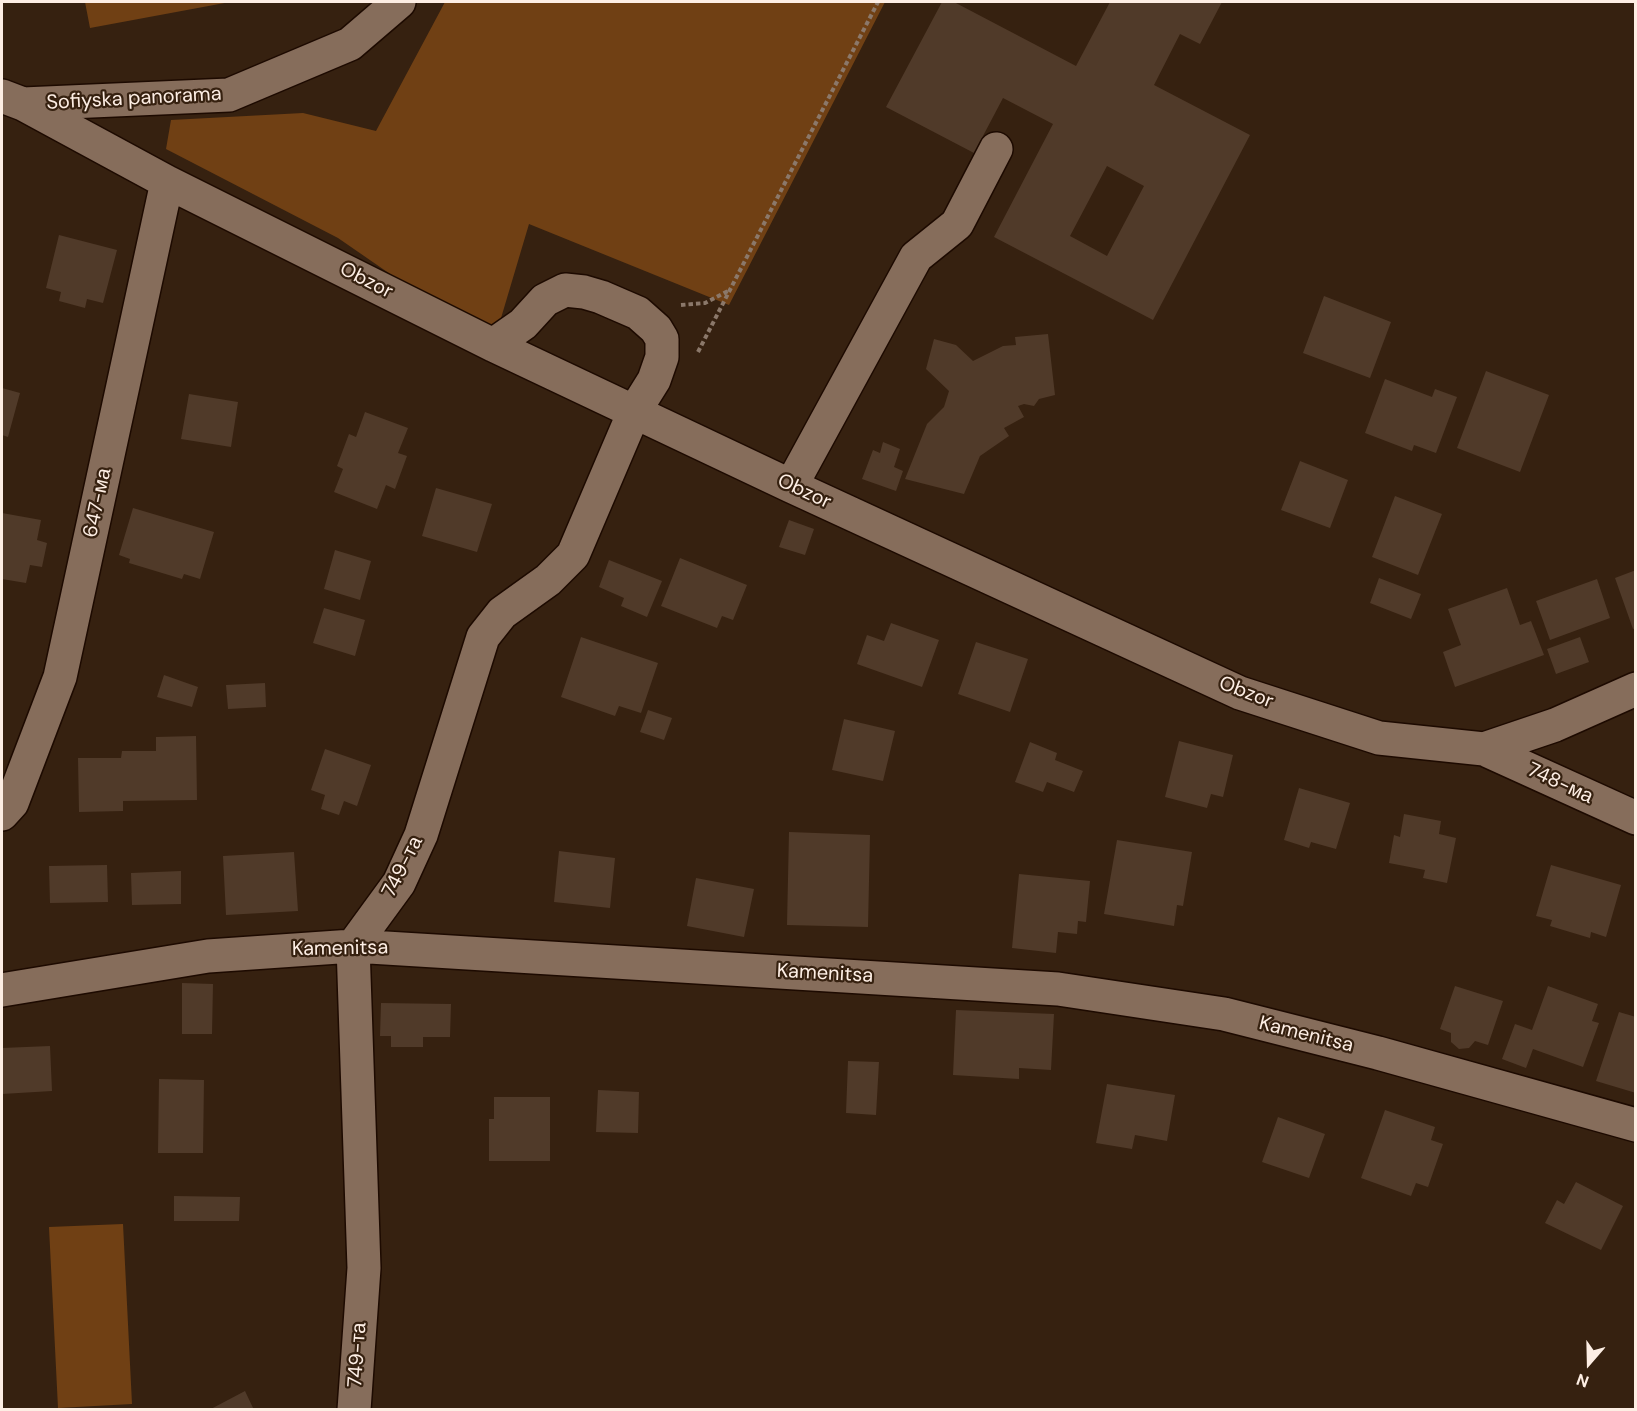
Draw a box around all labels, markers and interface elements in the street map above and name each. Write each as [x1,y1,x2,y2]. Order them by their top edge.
street label: Sofiyska panorama [46,82,222,116]
street label: Obzor [335,258,397,304]
street label: 647-ма [79,466,117,540]
street label: Obzor [773,469,835,515]
street label: Obzor [1215,672,1277,714]
street label: 748-ма [1523,758,1597,810]
street label: 749-та [378,833,428,901]
street label: Kamenitsa [292,936,388,962]
street label: Kamenitsa [776,959,874,989]
street label: Kamenitsa [1256,1012,1356,1058]
street label: 749-та [344,1322,372,1388]
north arrow [1559,1333,1619,1393]
text: N [1574,1369,1592,1392]

